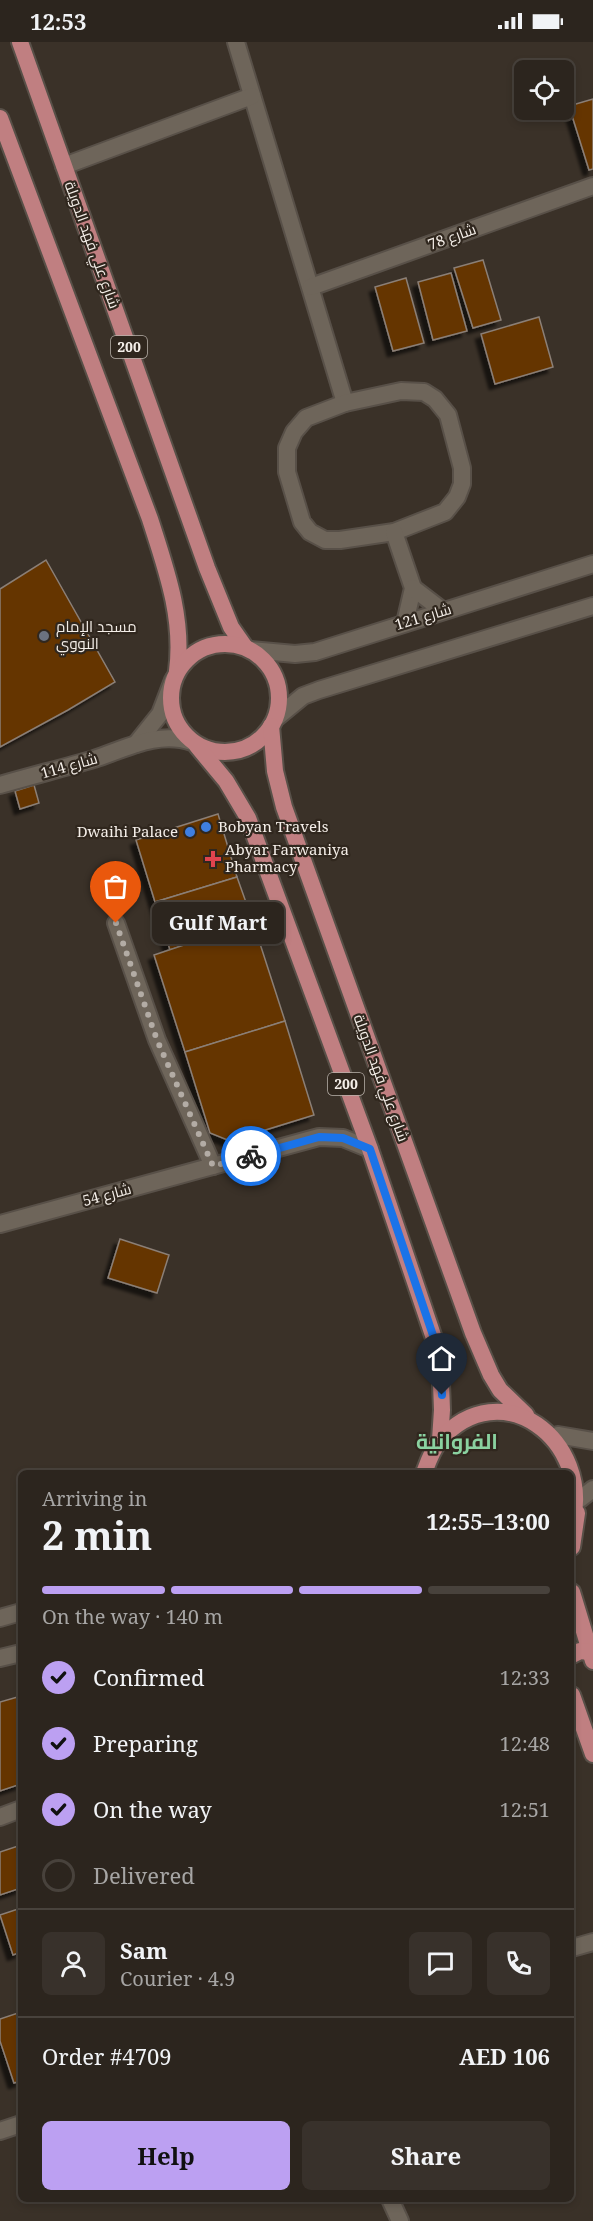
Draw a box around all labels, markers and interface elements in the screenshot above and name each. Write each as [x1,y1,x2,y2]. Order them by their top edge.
text: 12:53 [30,6,86,36]
map controls [514,60,574,120]
button: locate [514,60,574,120]
street label: شارع علي فهد الدويلة [58,178,125,312]
street label: شارع 78 [425,218,479,256]
road number: 200 [111,336,147,358]
street label: شارع 121 [392,598,454,636]
place label: مسجد الإمام النووي [56,616,137,656]
marker: مسجد الإمام النووي [37,629,51,643]
street label: شارع 114 [38,747,100,785]
place label: Bobyan Travels [218,816,329,836]
marker: Bobyan Travels [199,820,213,834]
place label: Dwaihi Palace [77,821,178,841]
marker: Dwaihi Palace [183,825,197,839]
place label: Abyar Farwaniya Pharmacy [225,839,349,876]
marker: Abyar Farwaniya Pharmacy [206,852,220,866]
pin [90,861,141,923]
icon: bag [99,870,132,903]
callout: Gulf Mart [152,902,284,944]
text: Gulf Mart [169,909,267,936]
street label: شارع علي فهد الدويلة [347,1011,414,1145]
road number: 200 [328,1073,364,1095]
courier [221,1126,281,1186]
icon: bike [235,1140,268,1173]
street label: شارع 54 [80,1178,134,1212]
pin [416,1333,467,1395]
icon: home [425,1342,458,1375]
district label: الفروانية [416,1427,498,1455]
text: Arriving in [42,1485,147,1512]
text: 12:55–13:00 [426,1506,550,1536]
text: 2 min [42,1508,152,1561]
text: On the way · 140 m [42,1603,223,1630]
icon: check [42,1661,75,1694]
text: Confirmed [93,1662,204,1692]
text: 12:33 [500,1664,550,1691]
icon: check [42,1727,75,1760]
text: Preparing [93,1728,198,1758]
text: 12:48 [500,1730,550,1757]
icon: check [42,1793,75,1826]
text: On the way [93,1794,212,1824]
text: 12:51 [500,1796,550,1823]
text: Delivered [93,1860,195,1890]
button: person [42,1932,105,1995]
button: chat [409,1932,472,1995]
button: phone [487,1932,550,1995]
text: Sam [120,1935,168,1965]
text: Courier · 4.9 [120,1965,235,1992]
text: Order #4709 [42,2041,172,2071]
text: AED 106 [459,2041,550,2071]
button: Help [42,2121,290,2190]
button: Share [302,2121,550,2190]

